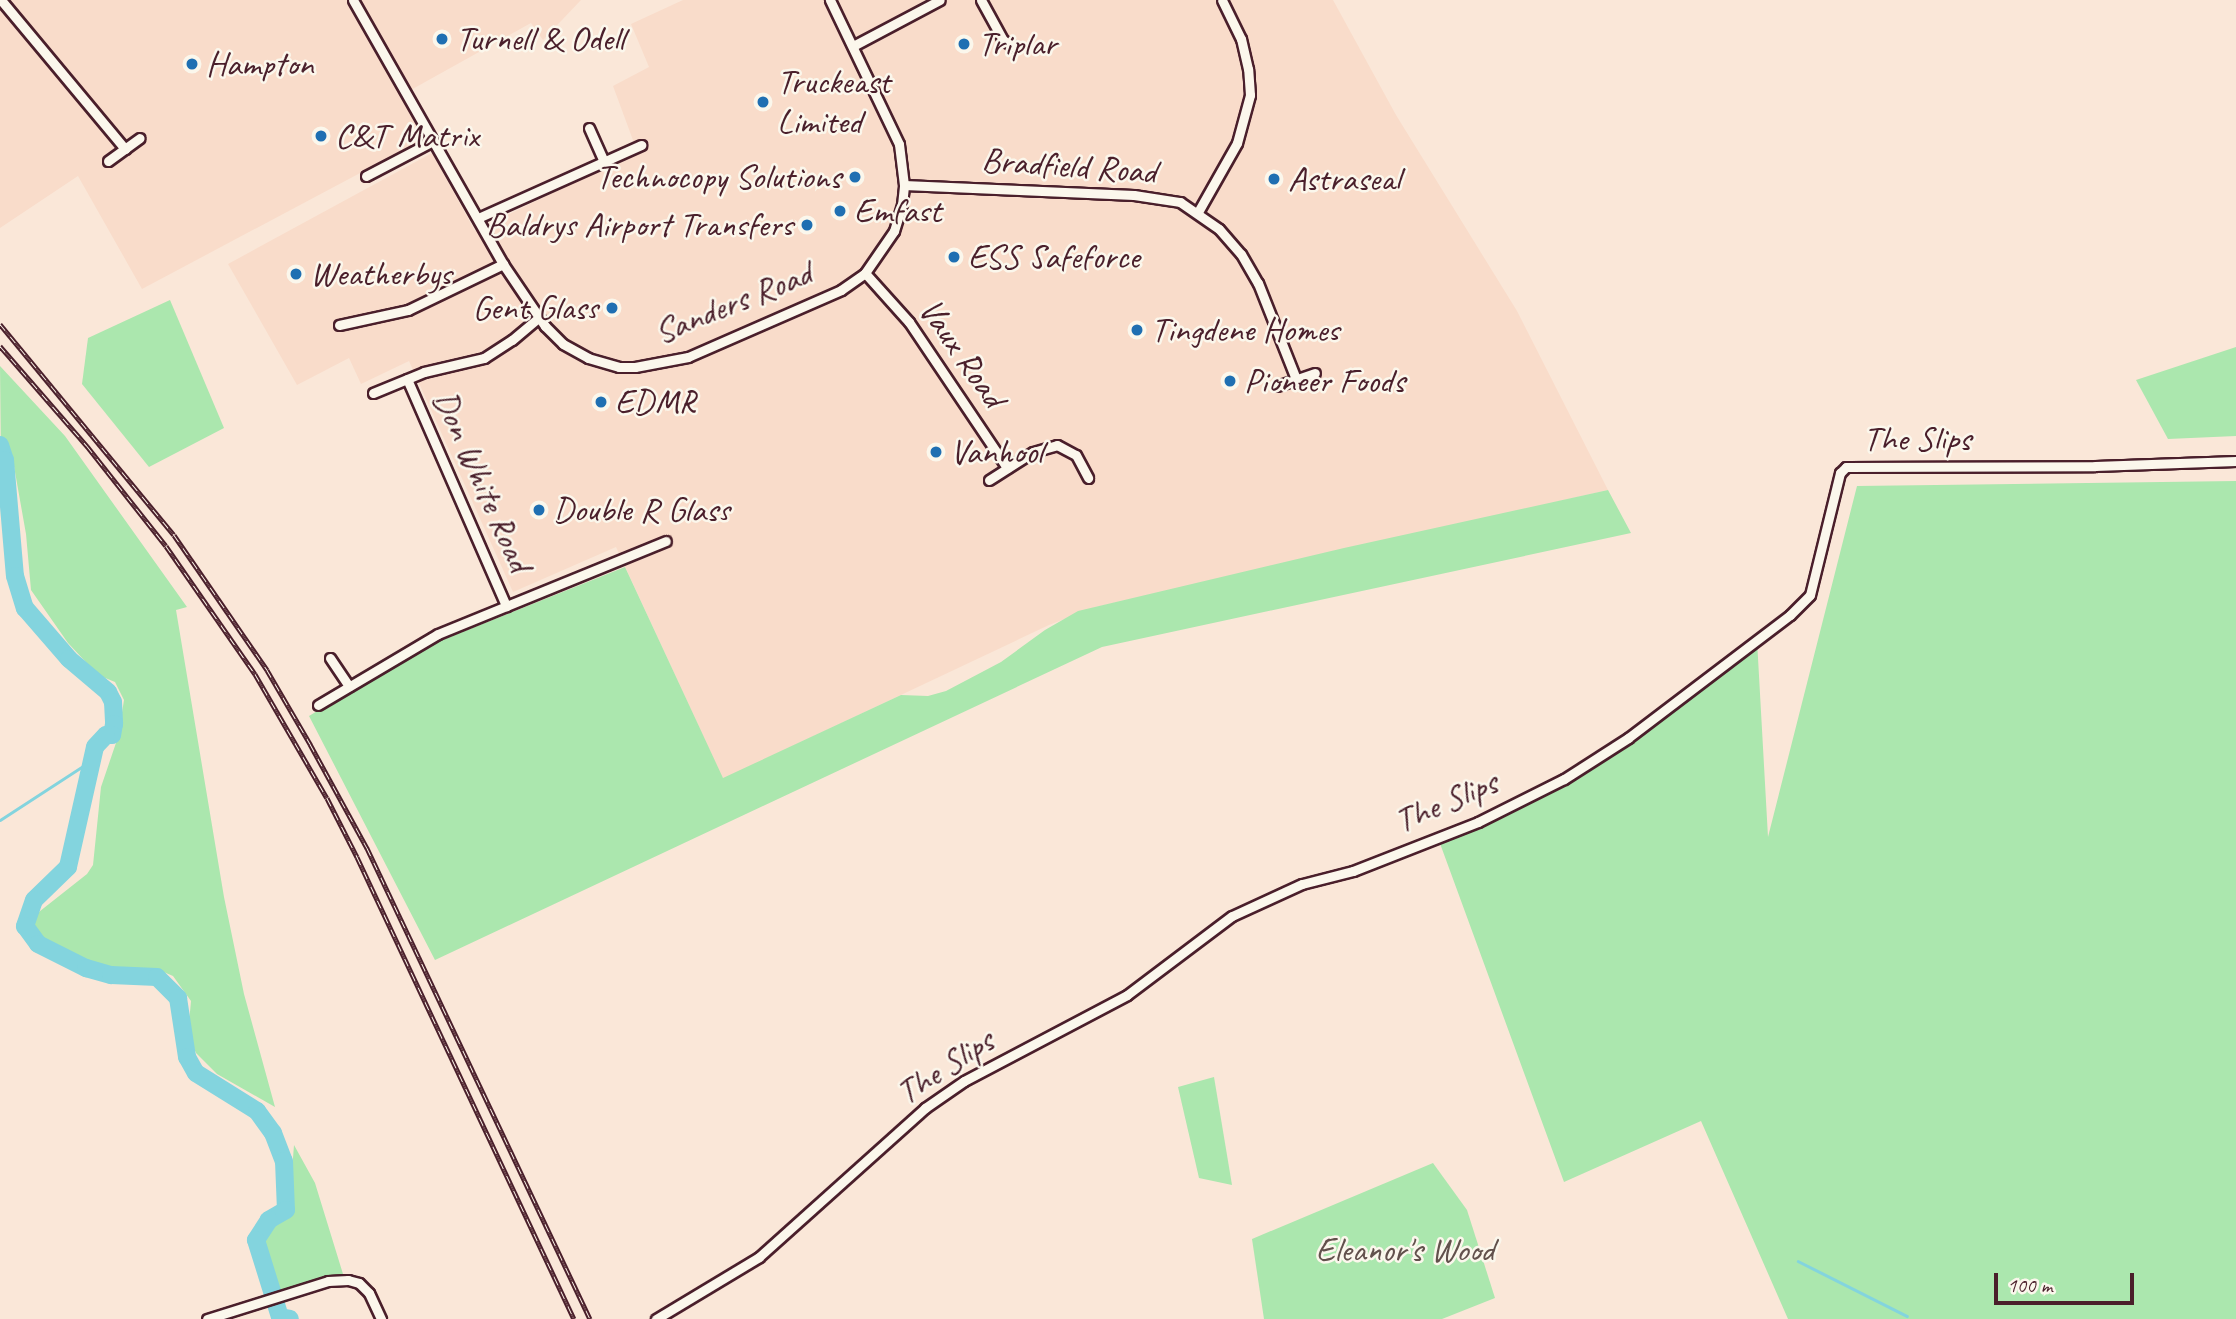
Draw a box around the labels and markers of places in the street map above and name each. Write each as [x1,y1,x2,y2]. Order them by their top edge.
place label: Turnell & Odell [456,18,624,60]
place label: Triplar [978,23,1056,65]
marker: Turnell & Odell [434,31,450,47]
marker: Triplar [956,36,972,52]
place label: Hampton [206,43,314,85]
marker: Hampton [184,56,200,72]
place label: Truckeast Limited [777,61,890,143]
marker: Truckeast Limited [755,94,771,110]
place label: C&T Matrix [335,115,479,157]
marker: C&T Matrix [313,128,329,144]
place label: Technocopy Solutions [596,156,841,198]
place label: Astraseal [1288,158,1400,200]
marker: Technocopy Solutions [847,169,863,185]
marker: Astraseal [1266,171,1282,187]
place label: Emfast [854,190,941,232]
marker: Emfast [832,203,848,219]
place label: Baldrys Airport Transfers [485,204,793,246]
marker: Baldrys Airport Transfers [799,217,815,233]
place label: ESS Safeforce [968,236,1140,278]
marker: ESS Safeforce [946,249,962,265]
place label: Weatherbys [310,253,452,295]
marker: Weatherbys [288,266,304,282]
place label: Gent Glass [471,287,598,329]
marker: Gent Glass [604,300,620,316]
place label: Tingdene Homes [1151,309,1337,351]
marker: Tingdene Homes [1129,322,1145,338]
place label: Pioneer Foods [1244,360,1405,402]
marker: Pioneer Foods [1222,373,1238,389]
place label: EDMR [615,381,696,423]
marker: EDMR [593,394,609,410]
place label: Vanhool [950,431,1043,473]
marker: Vanhool [928,444,944,460]
place label: Double R Glass [553,489,730,531]
marker: Double R Glass [531,502,547,518]

